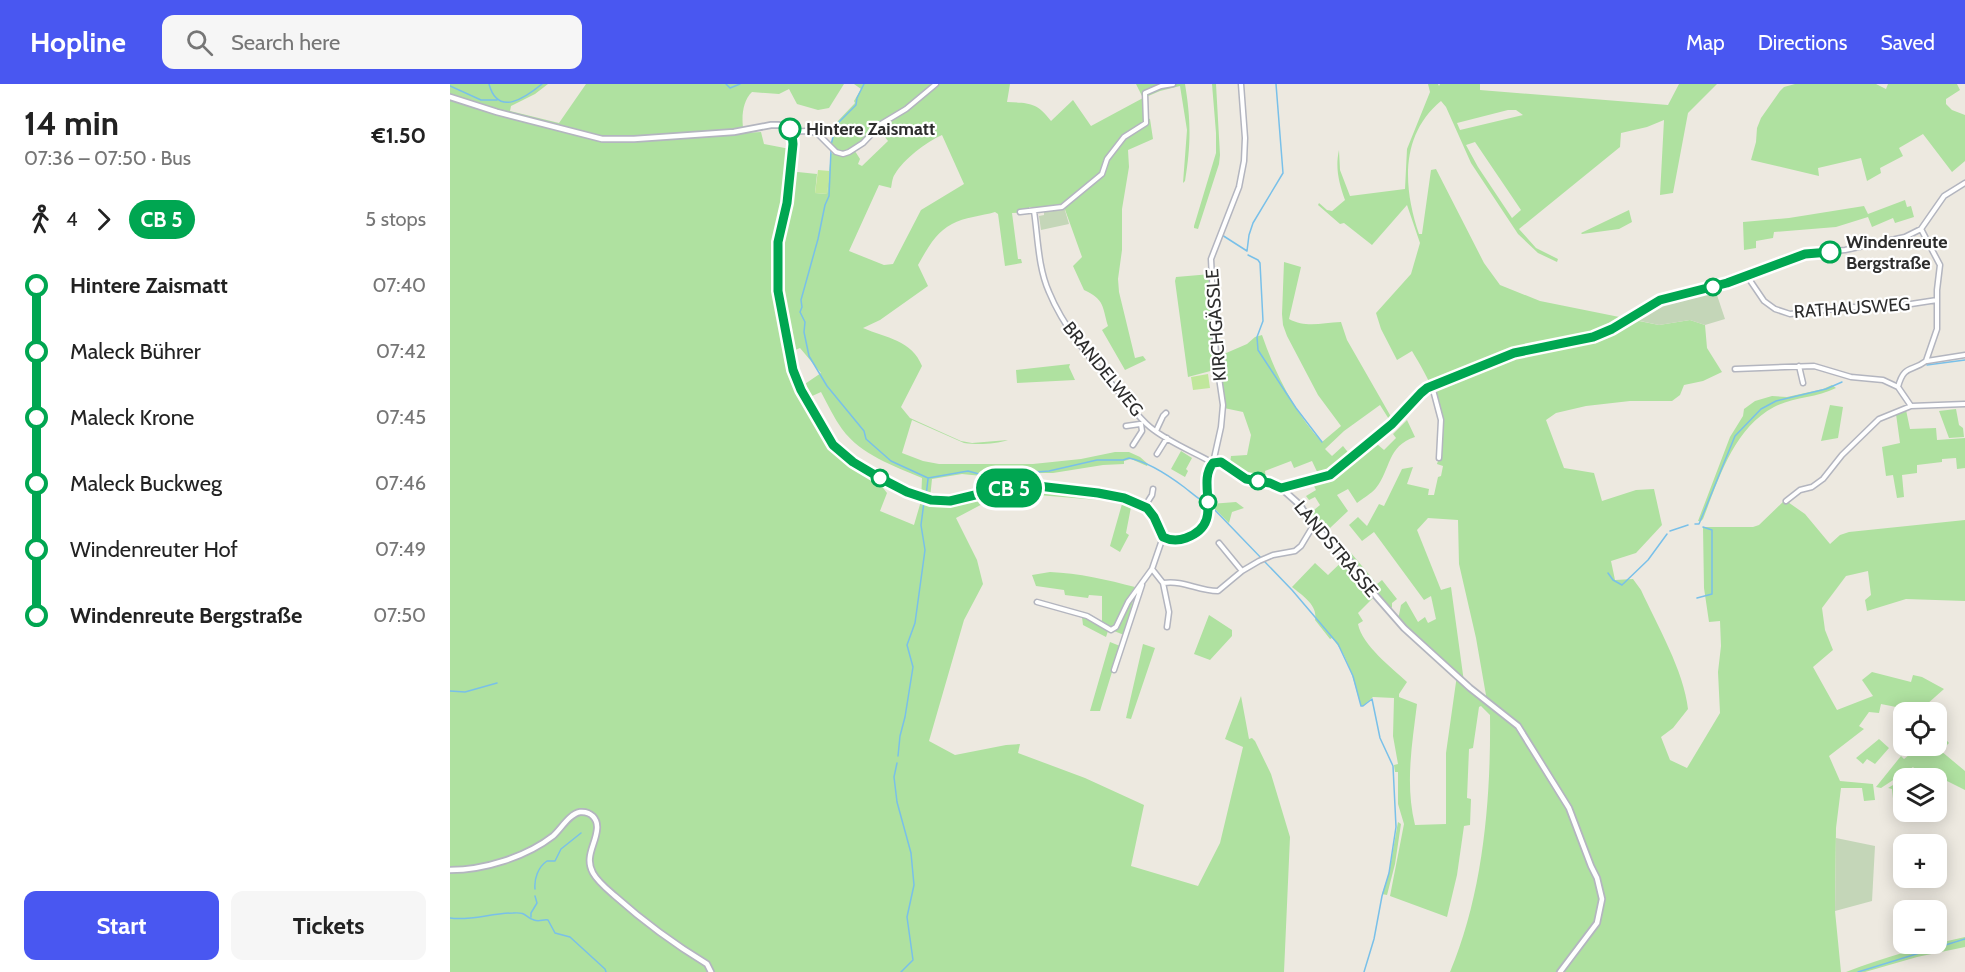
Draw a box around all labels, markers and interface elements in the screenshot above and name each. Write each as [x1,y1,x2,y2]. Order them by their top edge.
search box [162,15,582,69]
text: Hopline [30,25,126,59]
icon: search [183,26,216,59]
text: Search here [231,29,340,56]
text: Map [1686,30,1725,55]
text: Directions [1758,30,1847,55]
text: Saved [1880,30,1935,55]
text: 14 min [24,103,119,143]
marker: Hintere Zaismatt [779,118,801,140]
place label: Hintere Zaismatt [806,118,935,140]
text: €1.50 [372,122,426,149]
text: 07:36 – 07:50 · Bus [24,146,191,170]
icon: walk [24,203,57,236]
icon: forward [87,203,120,236]
text: 4 [66,207,78,231]
text: CB 5 [141,207,183,232]
text: 5 stops [365,207,426,231]
place label: Windenreute Bergstraße [1846,231,1947,274]
marker: Windenreute Bergstraße [1819,241,1841,263]
street label: KIRCHGÄSSLE [1201,268,1231,382]
text: Hintere Zaismatt [70,272,228,299]
text: 07:40 [373,273,426,297]
unlabelled marker [1704,278,1722,296]
street label: RATHAUSWEG [1793,293,1911,323]
street label: BRANDELWEG [1058,317,1148,421]
text: Maleck Bührer [70,338,201,365]
text: 07:42 [376,339,426,363]
text: Maleck Krone [70,404,194,431]
text: 07:45 [376,405,426,429]
line badge: CB 5 [967,468,1051,508]
unlabelled marker [871,469,889,487]
text: Maleck Buckweg [70,470,222,497]
text: 07:46 [375,471,426,495]
unlabelled marker [1249,472,1267,490]
text: CB 5 [988,476,1030,501]
unlabelled marker [1199,493,1217,511]
street label: LANDSTRASSE [1289,496,1383,602]
text: Windenreuter Hof [70,536,238,563]
text: 07:49 [375,537,426,561]
text: Windenreute Bergstraße [70,602,302,629]
text: 07:50 [373,603,426,627]
map controls [1893,702,1947,954]
button: locate [1893,702,1947,756]
button: layers [1893,768,1947,822]
button: + [1893,834,1947,888]
button: Start [24,891,219,960]
button: Tickets [231,891,426,960]
button: − [1893,900,1947,954]

